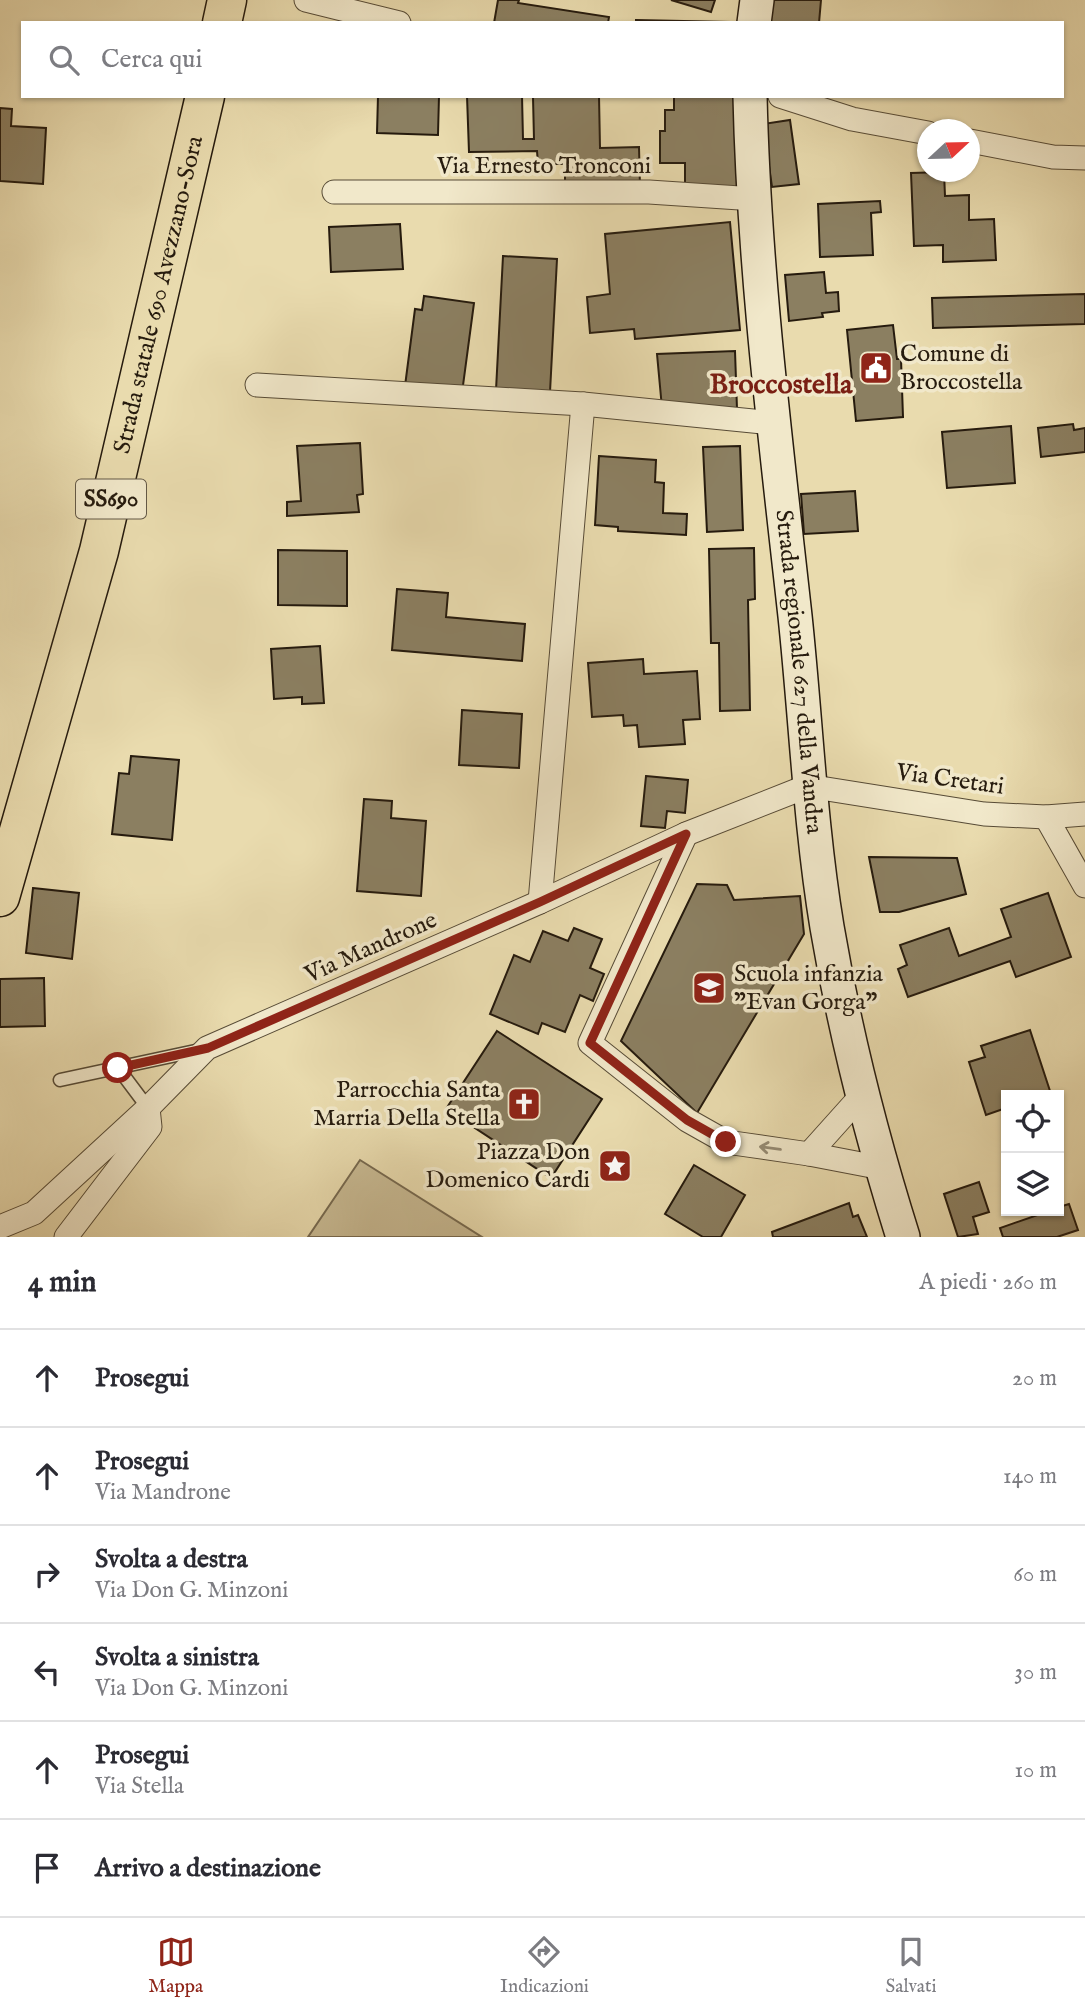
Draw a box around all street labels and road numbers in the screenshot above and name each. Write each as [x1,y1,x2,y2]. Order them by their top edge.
street label: Strada statale 690 Avezzano-Sora [107,132,211,457]
street label: Via Ernesto Tronconi [436,151,651,182]
road number: SS690 [76,480,146,519]
street label: Strada regionale 627 della Vandra [768,508,830,836]
street label: Via Cretari [893,757,1006,803]
street label: Via Mandrone [299,905,442,991]

